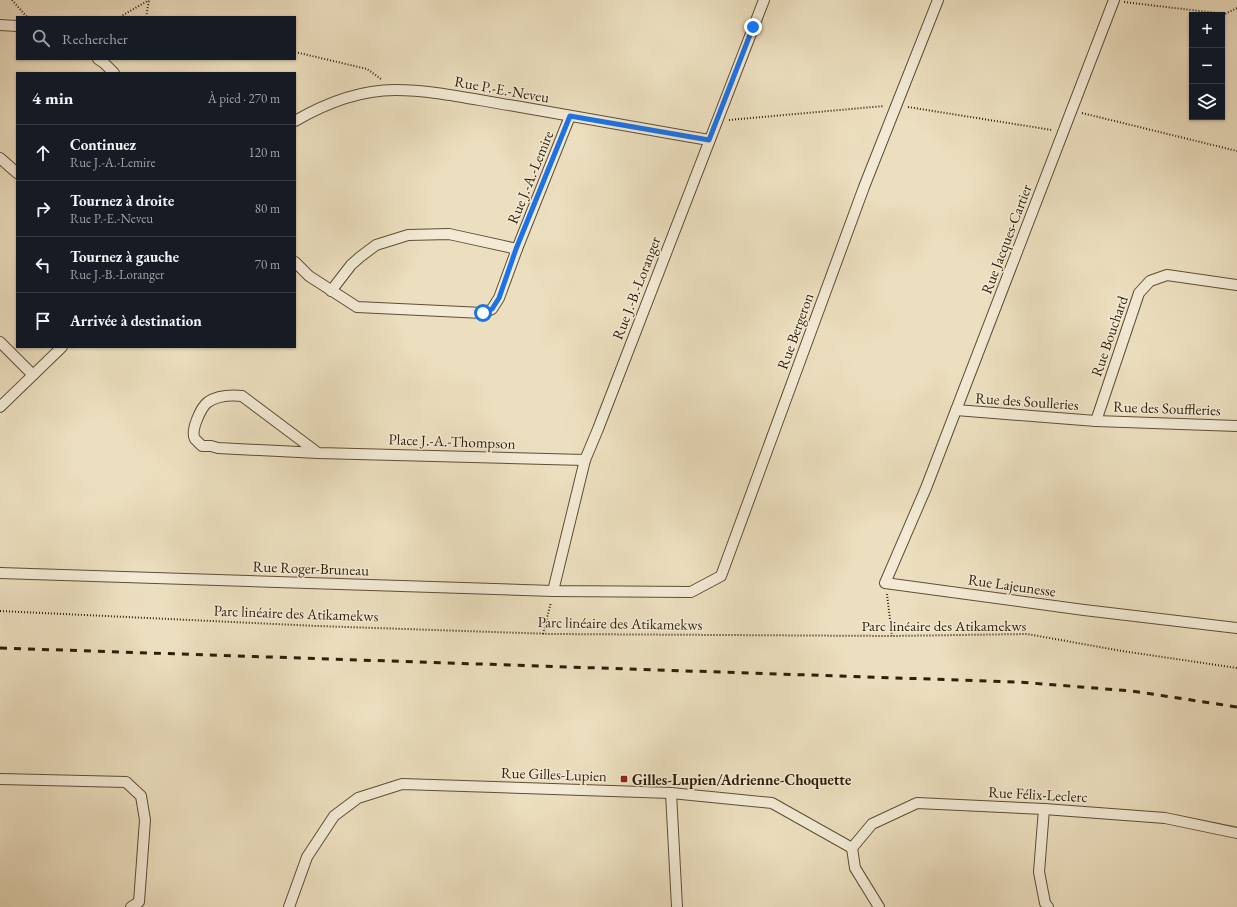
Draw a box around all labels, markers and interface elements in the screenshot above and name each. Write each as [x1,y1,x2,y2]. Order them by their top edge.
map controls [1189,12,1225,120]
button: + [1189,12,1225,48]
search box [16,16,296,60]
route end [744,18,762,36]
icon: search [30,27,52,49]
text: Rechercher [62,29,128,48]
button: − [1189,48,1225,84]
street label: Rue P.-E.-Neveu [453,71,551,107]
button: layers [1189,84,1225,120]
text: 4 min [32,87,73,109]
text: À pied · 270 m [208,90,280,107]
street label: Rue J.-A.-Lemire [503,127,557,226]
text: Continuez [70,135,136,154]
icon: ahead [32,142,54,164]
text: 120 m [249,144,280,161]
text: Rue J.-A.-Lemire [70,154,156,171]
street label: Rue Jacques-Cartier [976,182,1036,296]
text: Tournez à droite [70,191,174,210]
icon: right [32,198,54,220]
text: 80 m [255,200,280,217]
text: Rue P.-E.-Neveu [70,210,153,227]
street label: Rue J.-B.-Loranger [608,234,664,342]
text: Tournez à gauche [70,247,179,266]
icon: left [32,254,54,276]
text: 70 m [255,256,280,273]
text: Rue J.-B.-Loranger [70,266,164,283]
street label: Rue Bergeron [772,290,818,372]
street label: Rue Bouchard [1086,293,1132,379]
route start [474,304,492,322]
icon: arrive [32,310,54,332]
text: Arrivée à destination [70,311,202,330]
street label: Rue des Soulleries [975,388,1079,414]
street label: Rue des Souffleries [1113,397,1221,419]
street label: Place J.-A.-Thompson [388,429,516,453]
street label: Rue Roger-Bruneau [252,556,370,580]
street label: Rue Lajeunesse [967,569,1057,601]
street label: Parc linéaire des Atikamekws [213,601,379,625]
street label: Parc linéaire des Atikamekws [537,612,703,634]
street label: Parc linéaire des Atikamekws [862,616,1027,635]
street label: Rue Gilles-Lupien [501,763,607,785]
place label: Gilles-Lupien/Adrienne-Choquette [632,770,851,789]
marker: Gilles-Lupien/Adrienne-Choquette [619,774,629,784]
street label: Rue Félix-Leclerc [988,782,1088,806]

